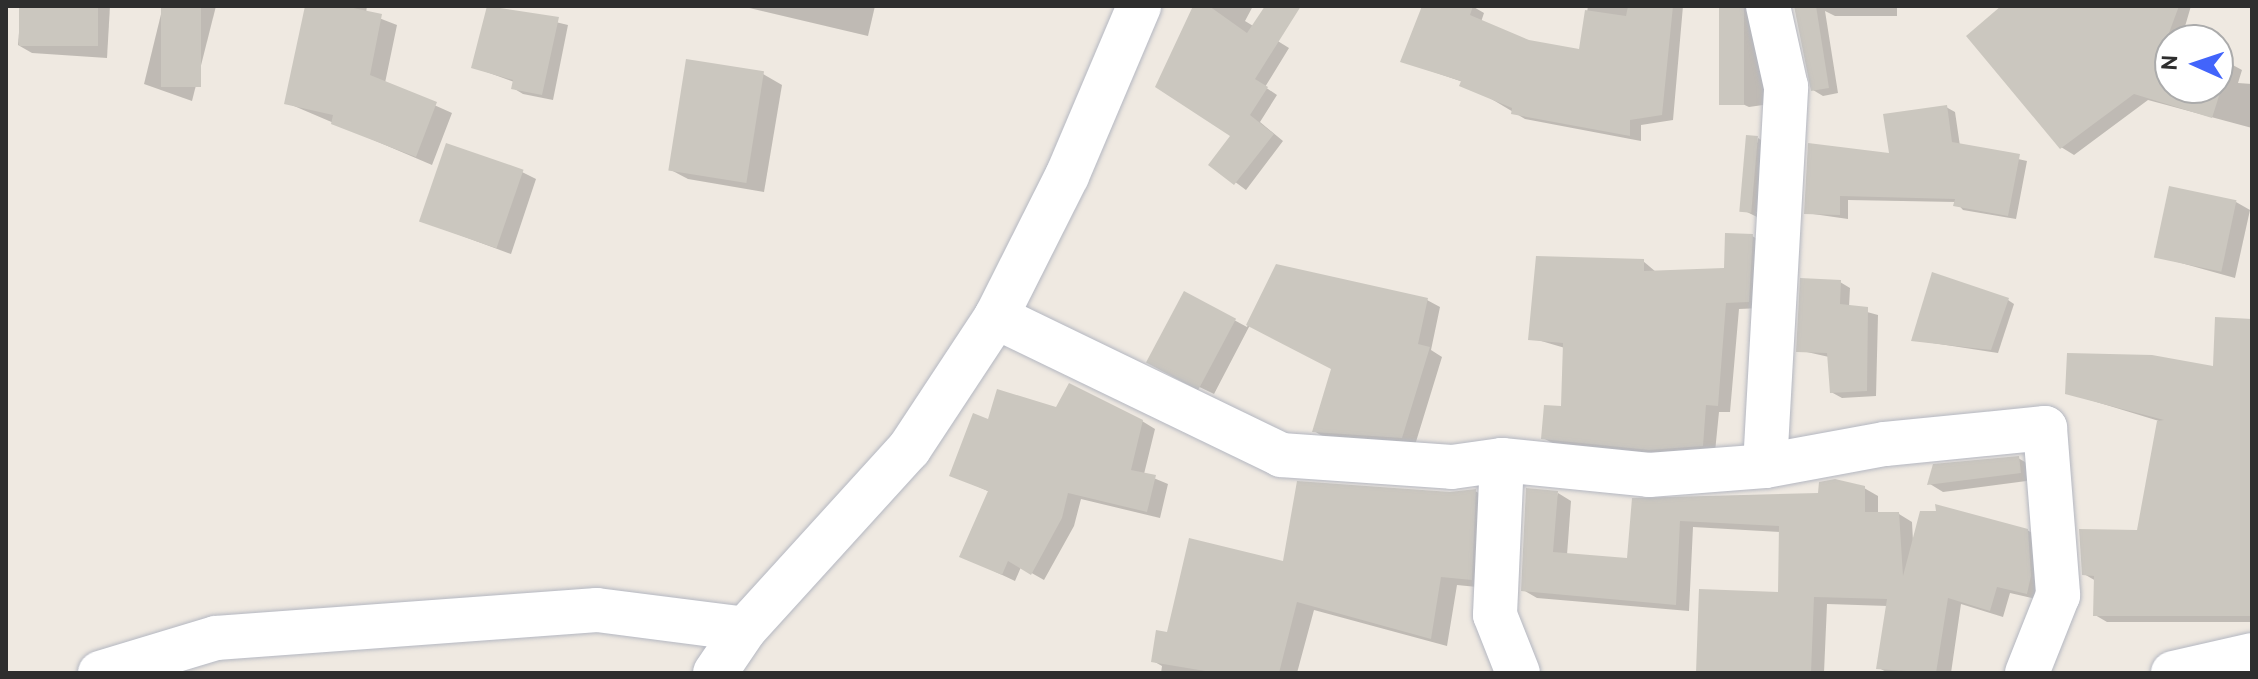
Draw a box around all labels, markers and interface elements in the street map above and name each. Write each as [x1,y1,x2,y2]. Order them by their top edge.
north arrow [2154,24,2234,104]
text: N [2158,54,2185,71]

